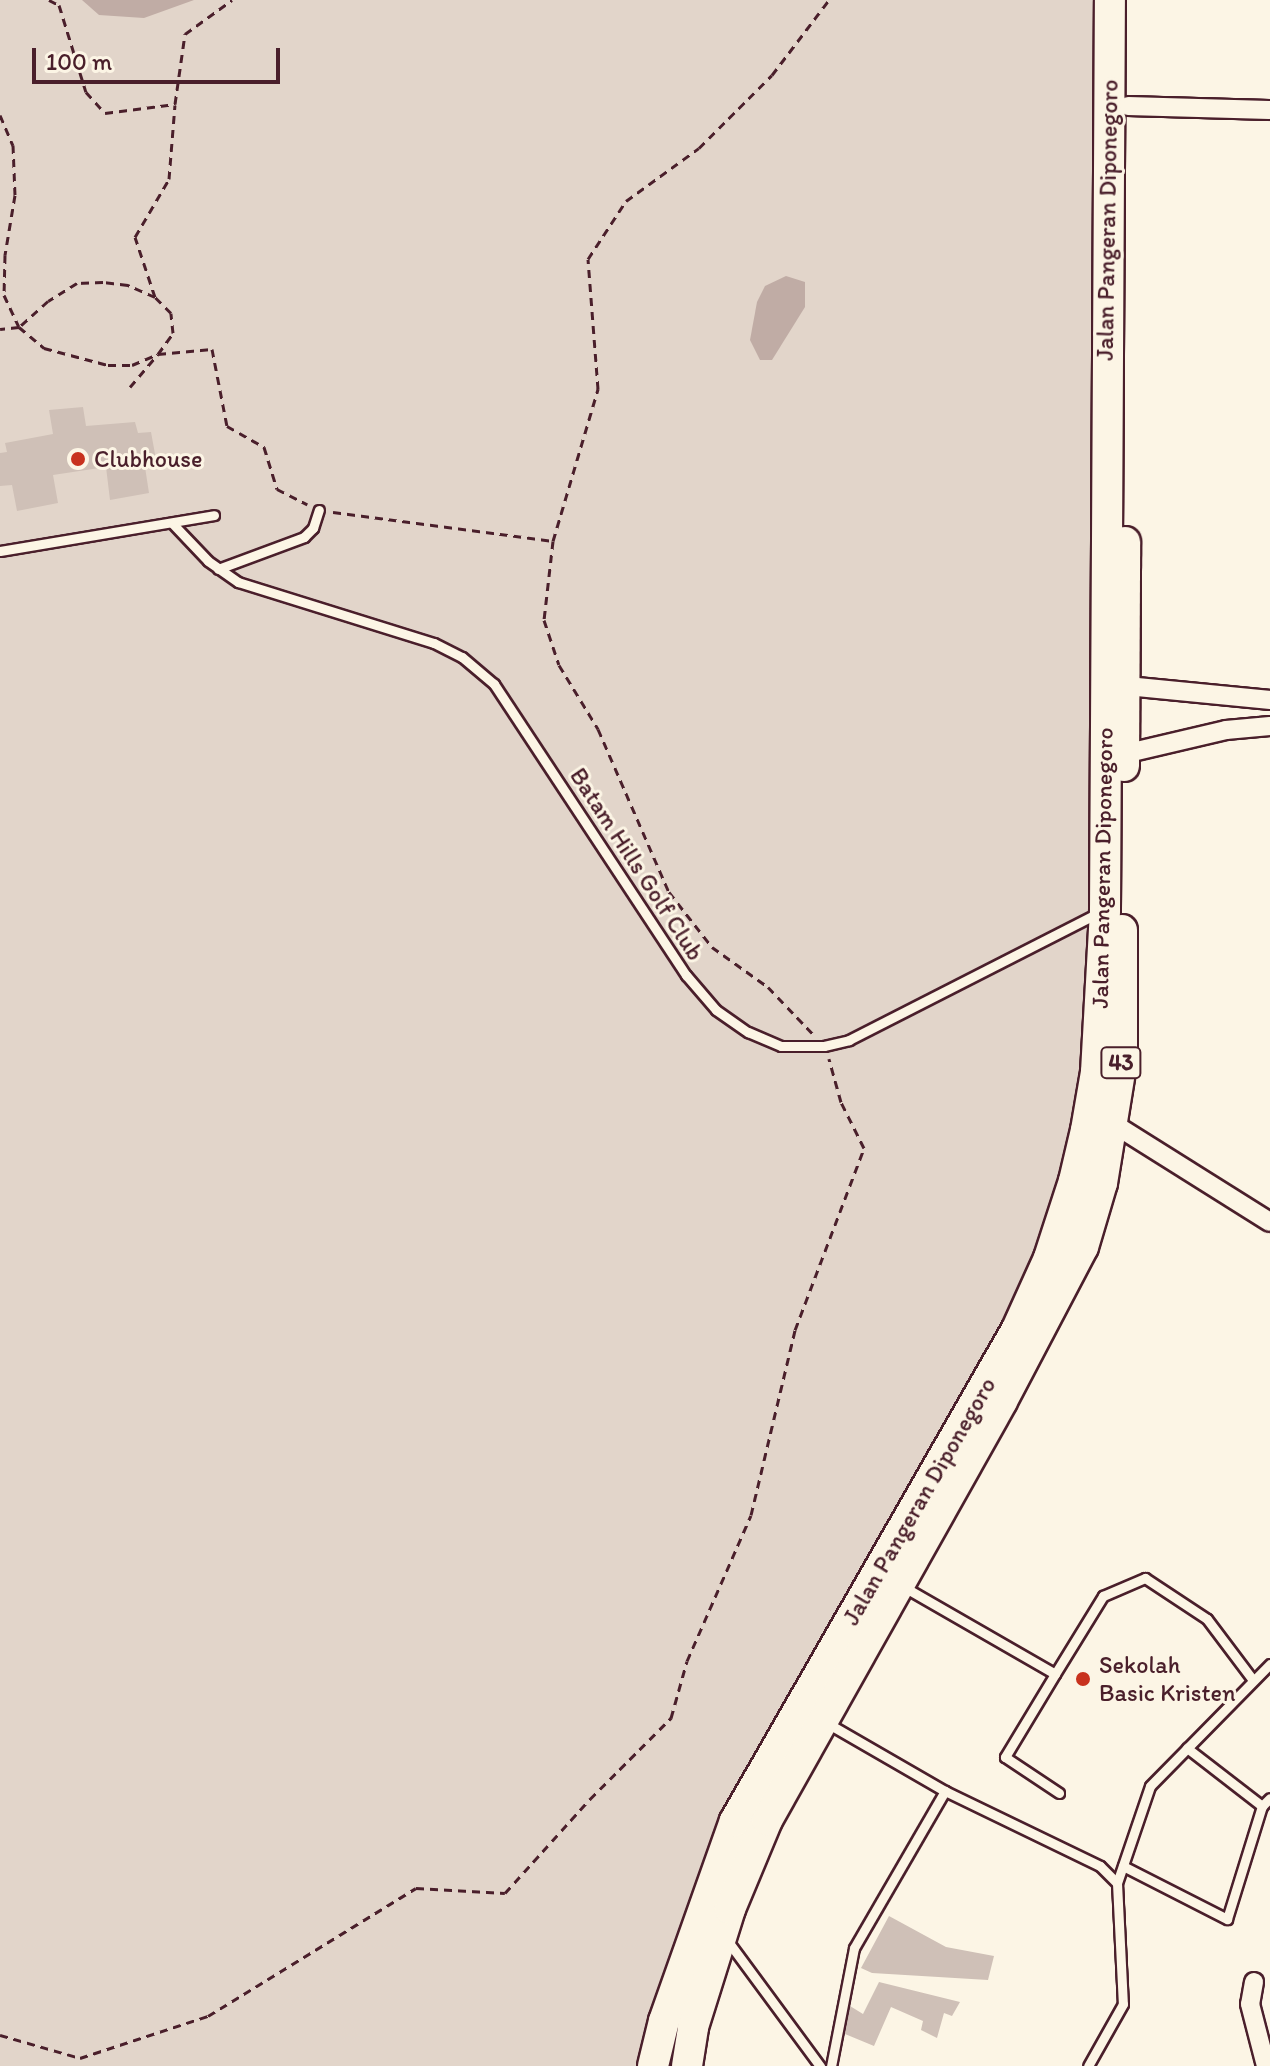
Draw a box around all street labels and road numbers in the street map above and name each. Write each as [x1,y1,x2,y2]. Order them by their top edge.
street label: Jalan Pangeran Diponegoro [1090,79,1124,361]
street label: Jalan Pangeran Diponegoro [1085,727,1119,1009]
street label: Batam Hills Golf Club [564,762,710,966]
road number: 43 [1099,1045,1143,1081]
street label: Jalan Pangeran Diponegoro [836,1372,1002,1630]

